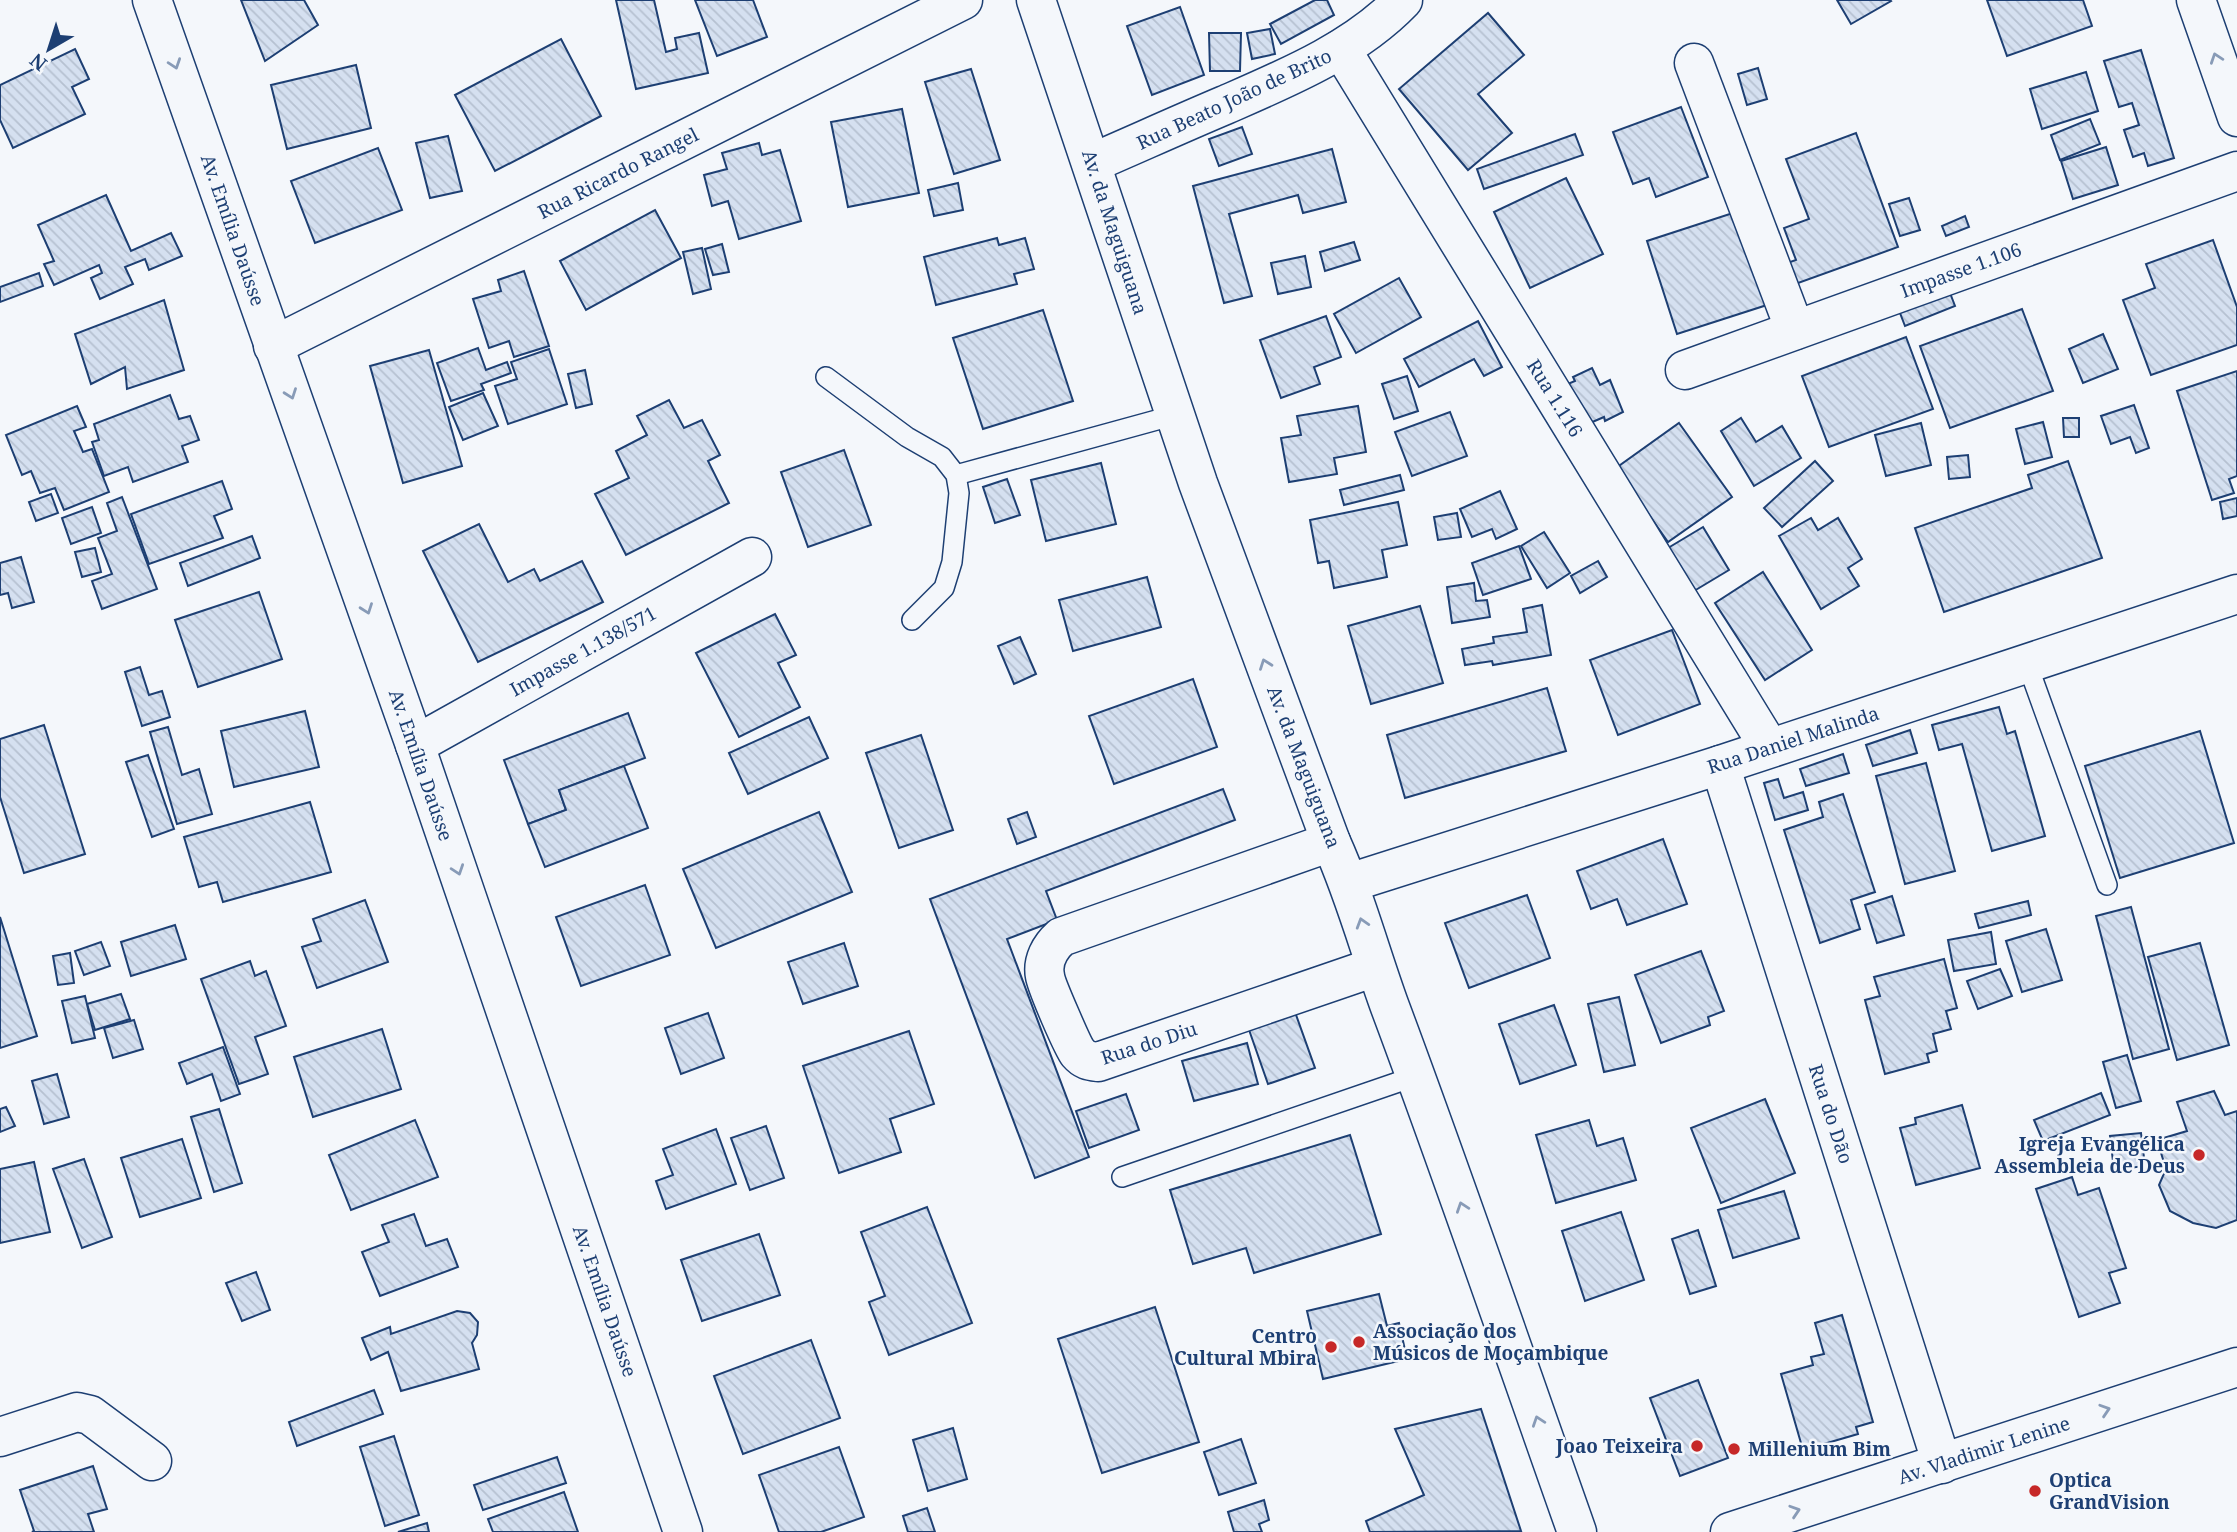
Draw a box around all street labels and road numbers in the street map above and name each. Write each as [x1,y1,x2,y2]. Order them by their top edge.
street label: Rua Beato João de Brito [1132,42,1336,156]
street label: Rua Ricardo Rangel [533,121,703,225]
street label: Av. da Maguiguana [1076,146,1154,318]
street label: Av. Emília Daússe [195,151,271,309]
street label: Impasse 1.106 [1897,236,2025,304]
street label: Rua 1.116 [1521,354,1589,442]
street label: Impasse 1.138/571 [505,600,661,702]
street label: Av. da Maguiguana [1261,682,1347,852]
street label: Av. Emília Daússe [383,686,459,844]
street label: Rua Daniel Malinda [1704,700,1882,780]
street label: Rua do Diu [1098,1015,1200,1071]
street label: Rua do Dão [1803,1061,1859,1167]
street label: Av. Emília Daússe [567,1222,643,1380]
street label: Av. Vladimir Lenine [1895,1410,2073,1490]

